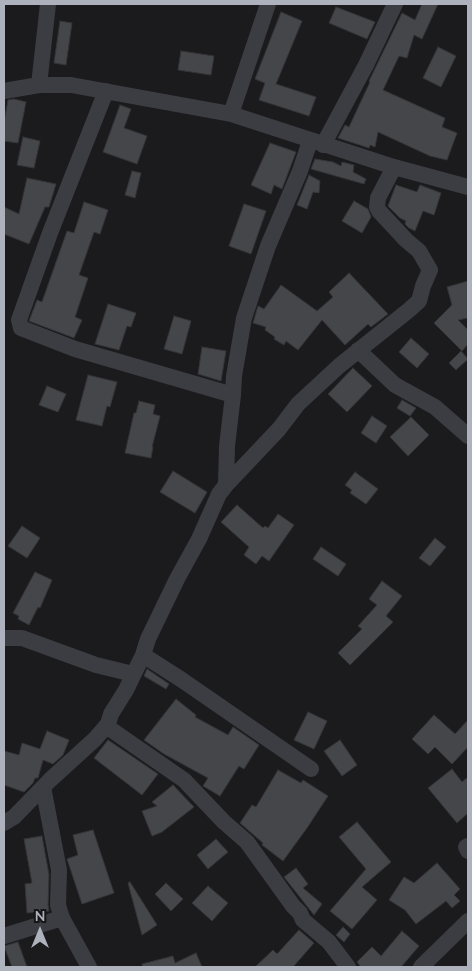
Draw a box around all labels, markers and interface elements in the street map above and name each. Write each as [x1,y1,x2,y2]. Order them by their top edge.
north arrow [15,906,65,956]
text: N [35,907,45,925]

